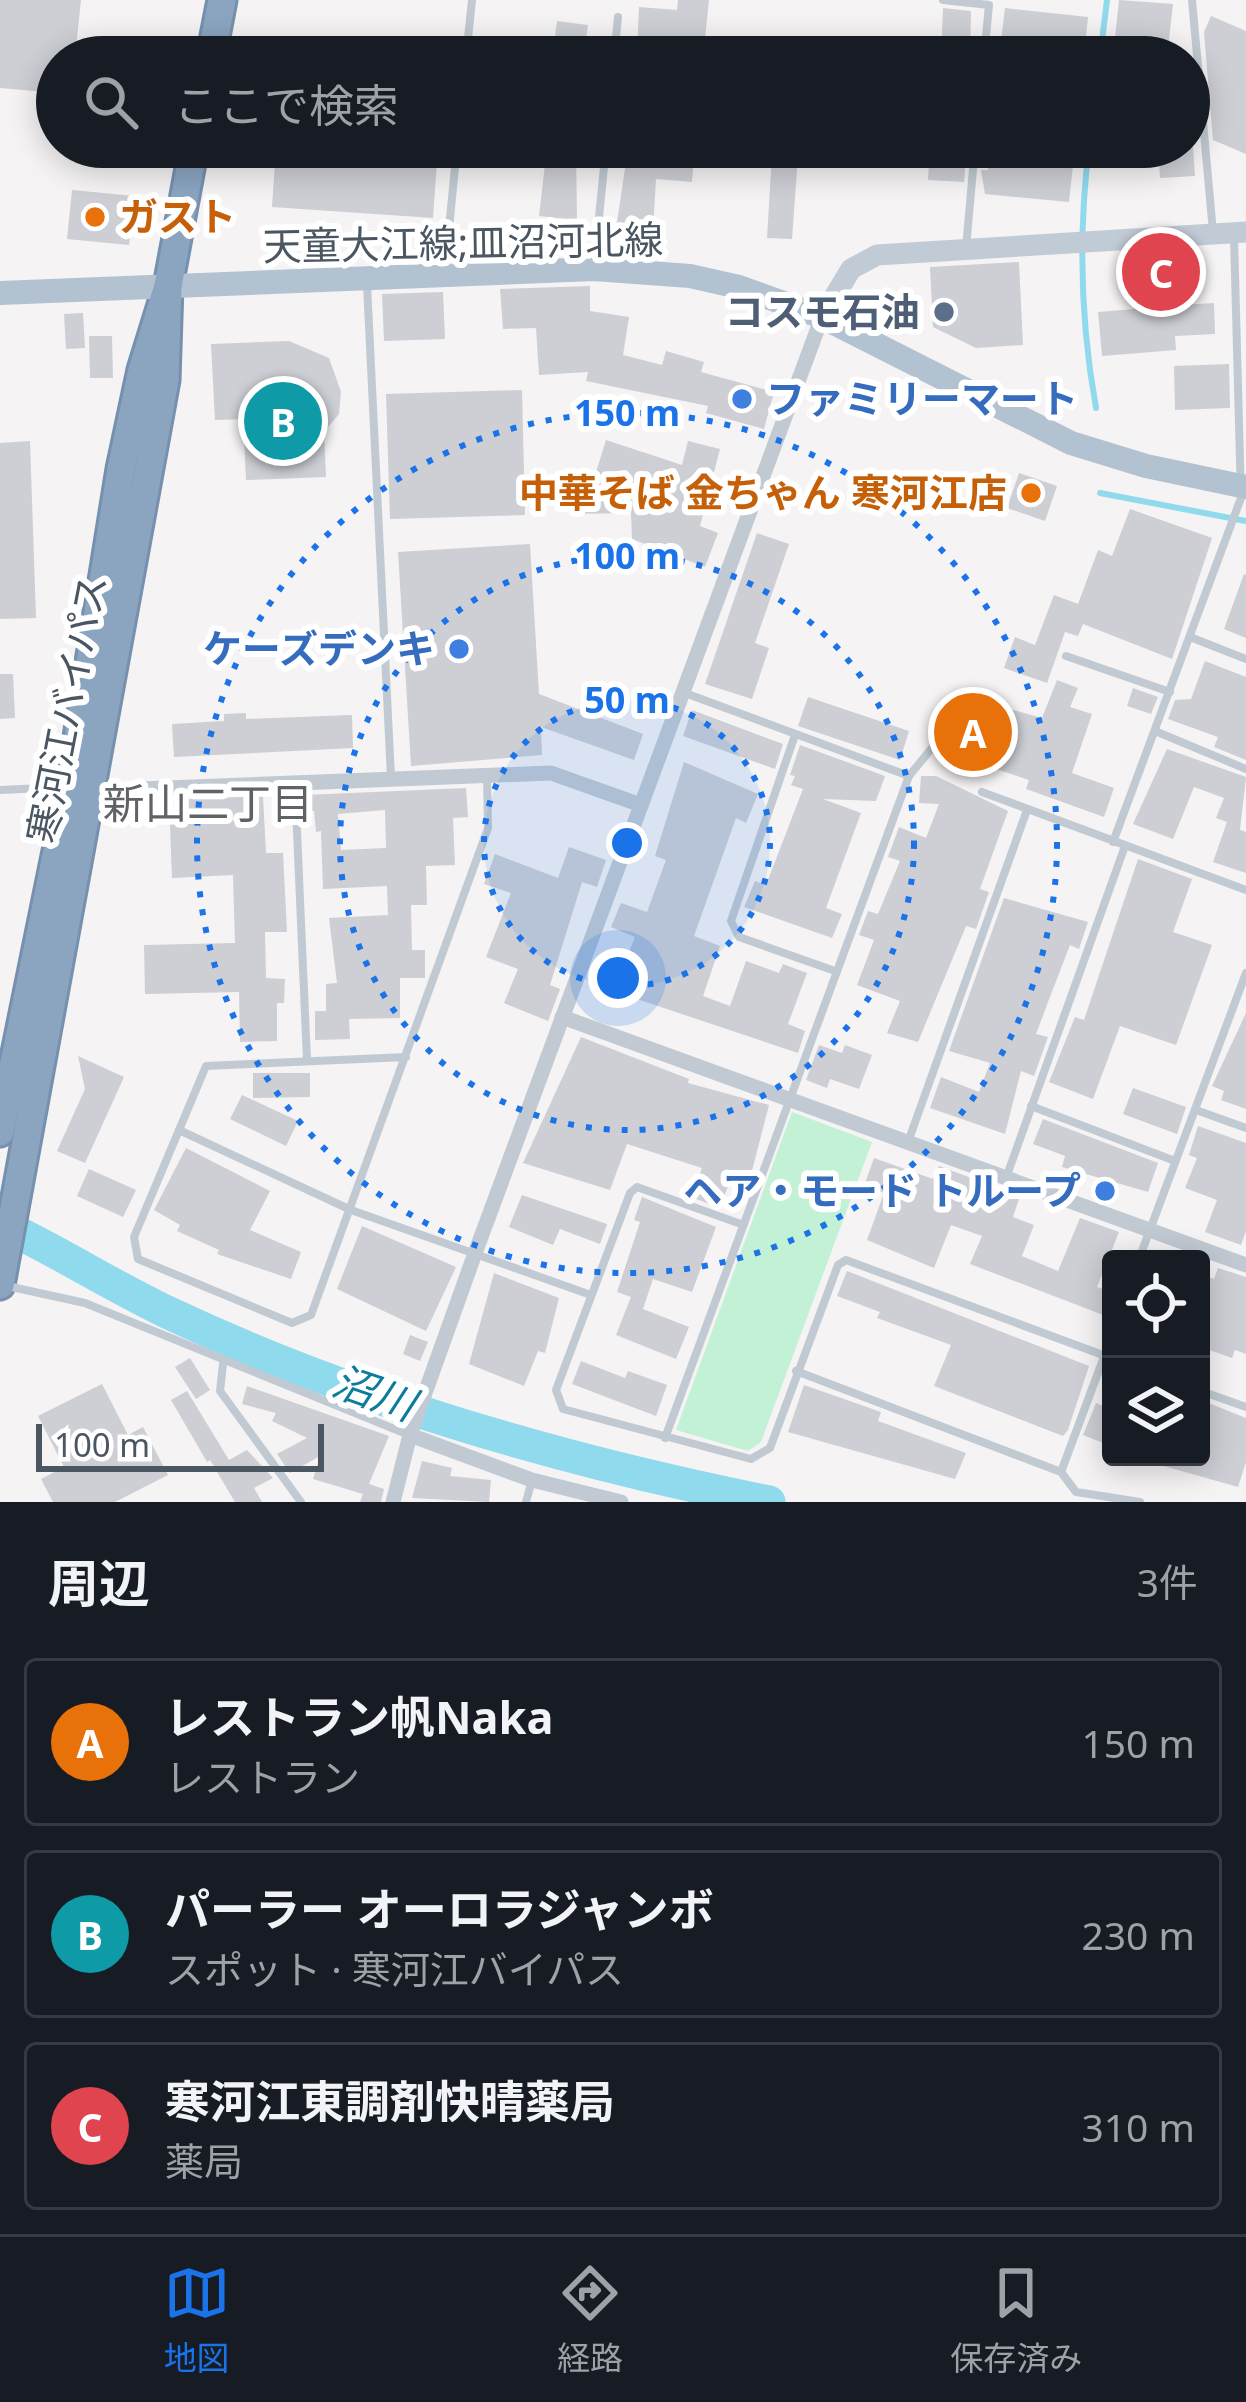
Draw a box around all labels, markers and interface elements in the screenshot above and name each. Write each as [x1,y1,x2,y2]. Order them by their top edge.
search box [36,36,1210,168]
icon: search [78,69,144,135]
text: ここで検索 [174,74,399,135]
place label: ガスト [119,189,236,242]
marker: ガスト [82,204,108,230]
street label: 天童大江線;皿沼河北線 [262,212,664,271]
pin: C [1122,227,1200,317]
place label: コスモ石油 [725,284,920,337]
marker: コスモ石油 [931,299,957,325]
place label: ファミリーマート [766,371,1078,424]
pin: B [244,376,322,466]
marker: ファミリーマート [729,386,755,412]
text: 150 m [574,388,680,437]
place label: 中華そば 金ちゃん 寒河江店 [519,465,1007,518]
marker: 中華そば 金ちゃん 寒河江店 [1018,480,1044,506]
text: 100 m [574,531,680,580]
street label: 寒河江バイパス [14,570,118,847]
place label: ケーズデンキ [203,621,435,674]
marker: ケーズデンキ [446,636,472,662]
text: 50 m [584,675,670,724]
pin: A [934,687,1012,777]
district label: 新山二丁目 [103,774,313,831]
centre of rings [606,822,648,864]
your location [588,948,648,1008]
place label: ヘア・モード トループ [683,1163,1081,1216]
marker: ヘア・モード トループ [1092,1178,1118,1204]
map controls [1102,1250,1210,1466]
button: locate [1102,1250,1210,1358]
water label: 沼川 [325,1351,427,1434]
button: layers [1102,1358,1210,1466]
scale bar [36,1418,324,1471]
text: 100 m [54,1422,150,1467]
text: 周辺 [48,1547,150,1617]
text: 3件 [1137,1555,1198,1608]
text: レストラン帆Naka [165,1686,553,1747]
text: A [77,1716,104,1769]
text: 150 m [1081,1716,1195,1769]
text: レストラン [165,1750,360,1803]
text: パーラー オーロラジャンボ [165,1878,714,1939]
text: B [77,1908,103,1961]
text: 230 m [1081,1908,1195,1961]
text: スポット · 寒河江バイパス [165,1942,624,1995]
text: 寒河江東調剤快晴薬局 [165,2070,615,2131]
text: C [77,2100,103,2153]
text: 310 m [1081,2100,1195,2153]
text: 薬局 [165,2134,243,2187]
tab: 地図 [164,2260,230,2380]
tab: 経路 [557,2260,623,2380]
tab: 保存済み [950,2260,1082,2380]

